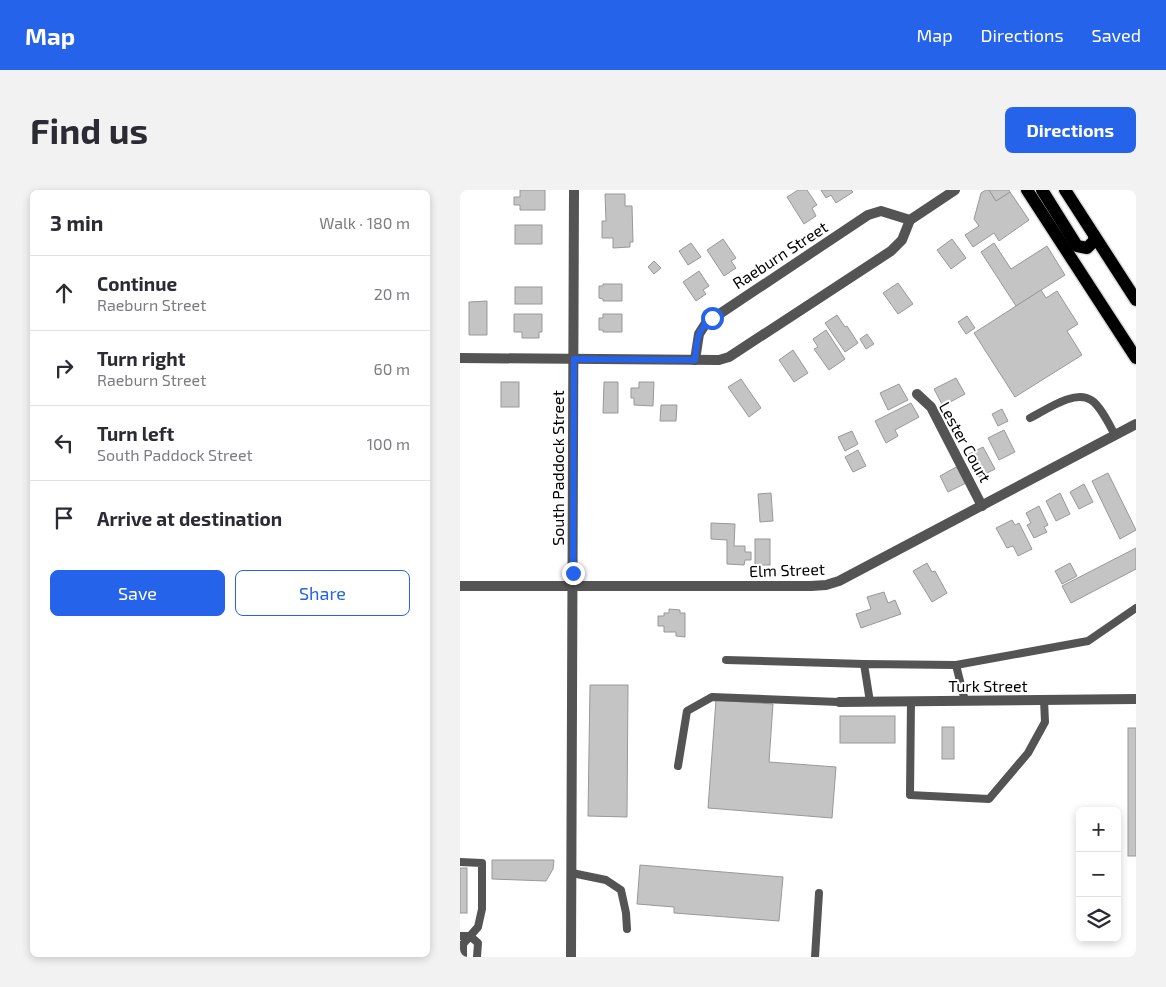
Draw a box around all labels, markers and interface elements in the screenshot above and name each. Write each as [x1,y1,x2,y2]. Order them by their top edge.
text: Map [25,21,75,50]
text: Map [916,24,953,46]
text: Directions [981,24,1064,46]
text: Saved [1092,24,1141,46]
button: Directions [1005,107,1136,153]
text: Find us [30,109,148,151]
text: 3 min [50,210,103,235]
text: Walk · 180 m [319,213,410,232]
street label: Raeburn Street [729,217,831,292]
text: Continue [97,272,177,295]
icon: ahead [50,279,78,307]
text: 20 m [374,284,410,303]
text: Raeburn Street [97,295,206,314]
route start [701,307,724,330]
text: Turn right [97,347,185,370]
icon: right [50,354,78,382]
text: 60 m [374,359,410,378]
text: Raeburn Street [97,370,206,389]
street label: South Paddock Street [548,390,567,546]
street label: Lester Court [936,398,995,485]
text: Turn left [97,422,174,445]
icon: left [50,429,78,457]
text: 100 m [367,434,410,453]
text: South Paddock Street [97,445,253,464]
icon: arrive [50,504,78,532]
text: Arrive at destination [97,507,282,530]
street label: Elm Street [749,559,825,580]
route end [562,562,585,585]
button: Save [50,570,225,616]
button: Share [235,570,410,616]
street label: Turk Street [948,676,1028,695]
map controls [1076,807,1121,942]
button: + [1076,807,1121,852]
button: − [1076,852,1121,897]
button: layers [1076,897,1121,942]

